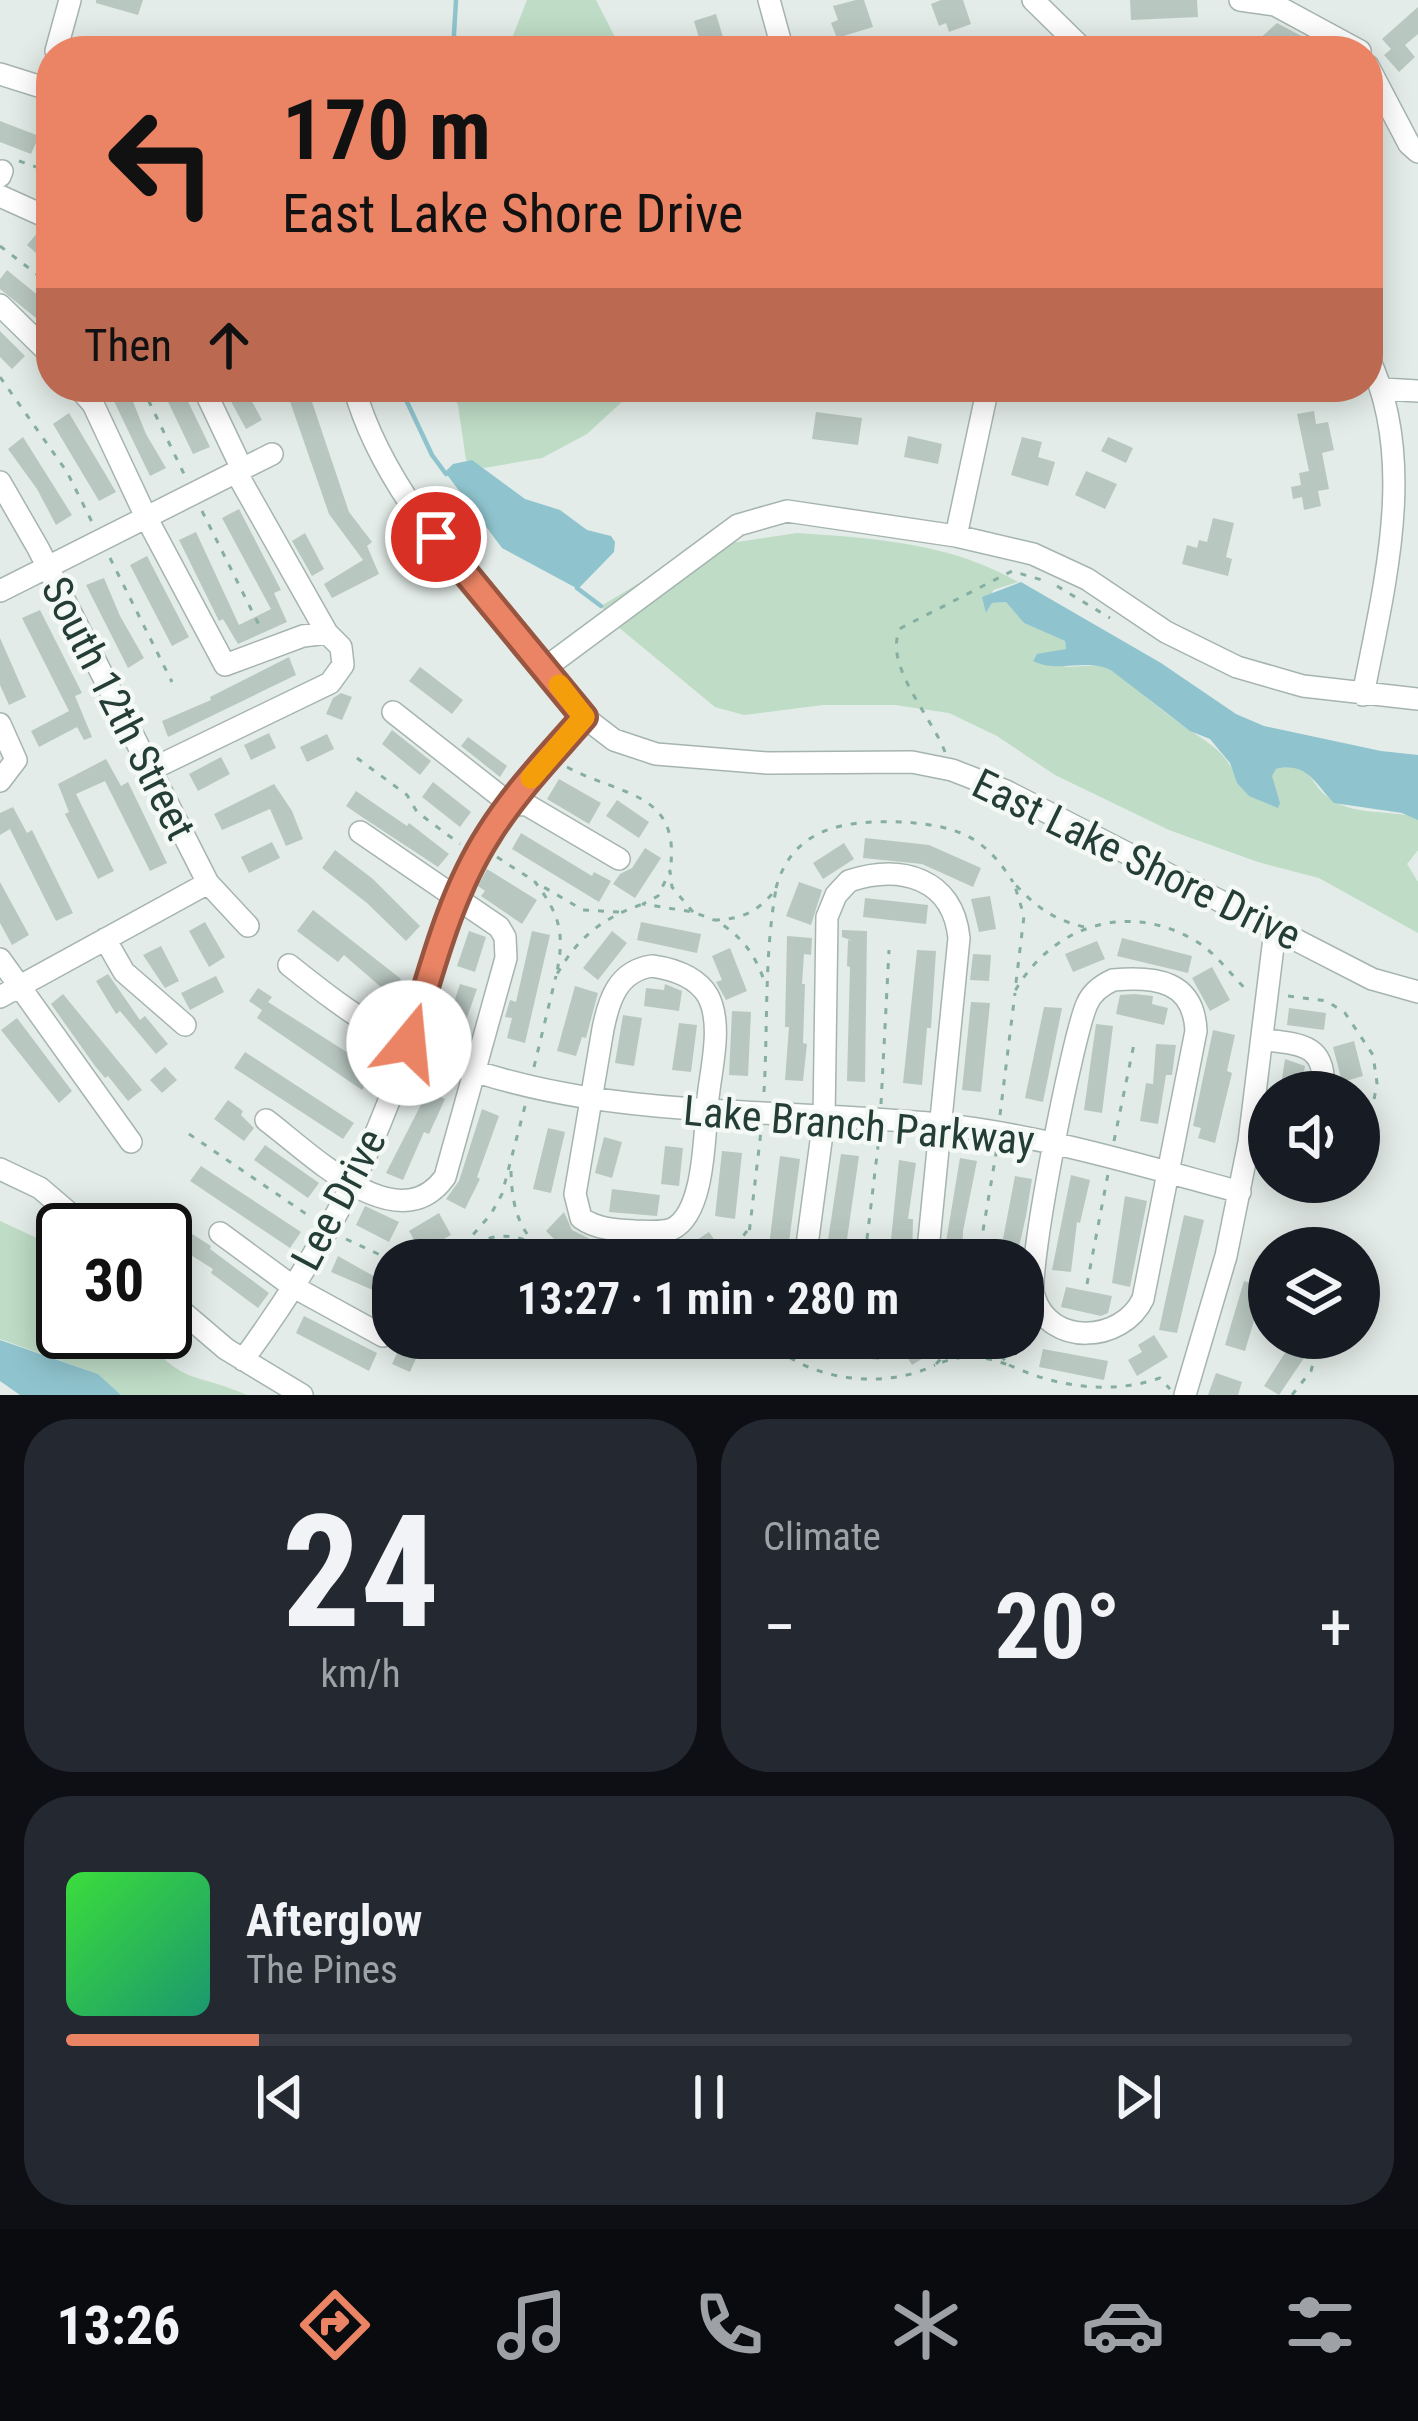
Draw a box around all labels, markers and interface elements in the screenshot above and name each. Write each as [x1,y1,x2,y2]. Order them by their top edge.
text: 170 m [282,81,491,180]
icon: left [84,84,240,240]
text: East Lake Shore Drive [282,182,743,245]
icon: ahead [196,312,262,378]
text: Then [84,319,172,372]
pin [385,486,487,588]
icon: arrive [403,504,469,570]
street label: South 12th Street [31,569,206,848]
street label: East Lake Shore Drive [965,759,1309,960]
position arrow [346,980,472,1106]
map controls [1248,1071,1380,1359]
button: sound [1248,1071,1380,1203]
street label: Lake Branch Parkway [681,1086,1036,1165]
street label: Lee Drive [281,1120,396,1278]
speed limit sign: 30 [36,1203,192,1359]
button: layers [1248,1227,1380,1359]
text: 13:27 · 1 min · 280 m [517,1272,899,1325]
text: 24 [282,1481,439,1664]
text: Climate [763,1514,881,1560]
text: 20° [995,1575,1121,1680]
text: − [763,1589,796,1666]
text: + [1319,1589,1352,1666]
text: km/h [320,1651,401,1697]
text: Afterglow [246,1894,422,1947]
text: The Pines [246,1947,398,1993]
icon: previous [247,2064,313,2130]
icon: pause [676,2064,742,2130]
icon: next [1105,2064,1171,2130]
icon: directions [293,2283,377,2367]
icon: music [490,2283,574,2367]
icon: phone [687,2283,771,2367]
icon: climate [884,2283,968,2367]
icon: car [1081,2283,1165,2367]
icon: filters [1278,2283,1362,2367]
text: 13:26 [56,2294,180,2357]

